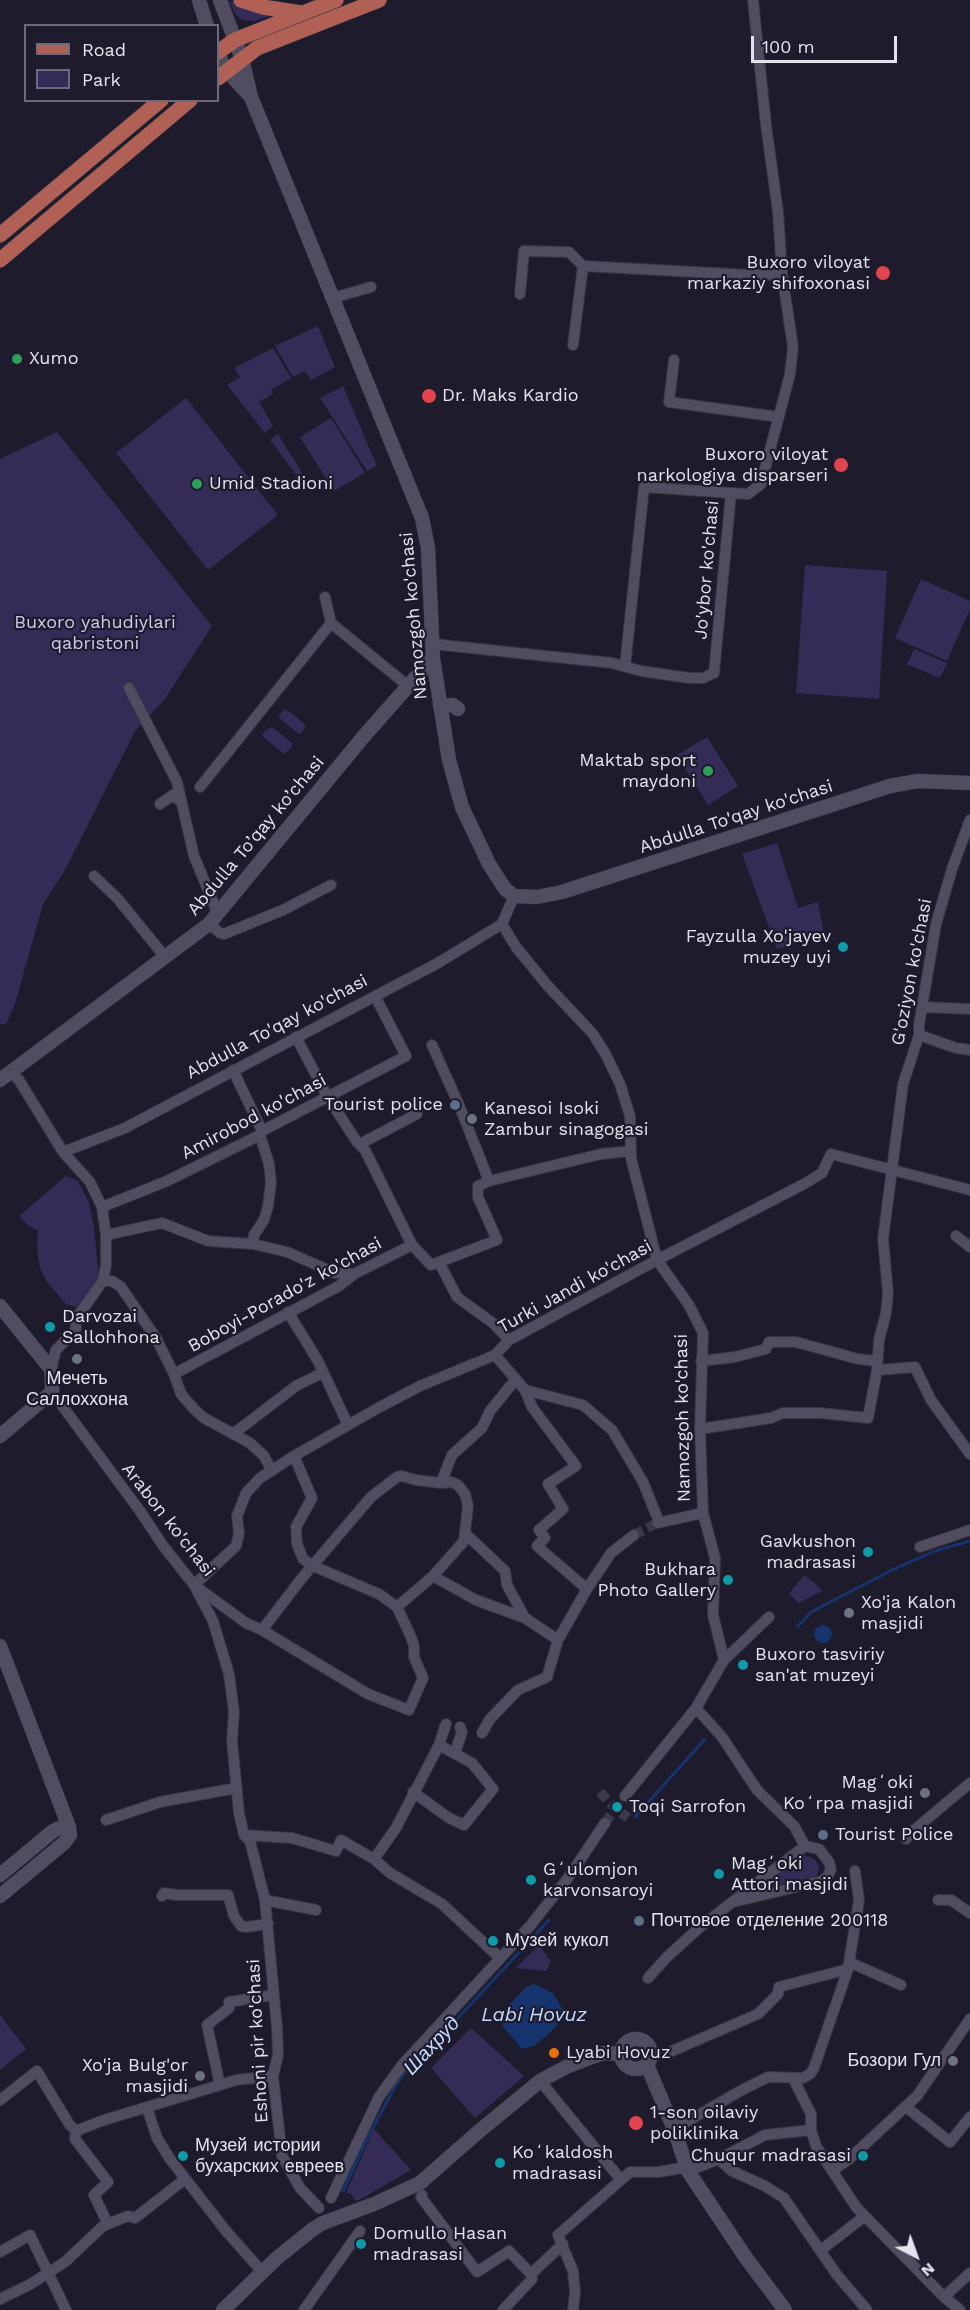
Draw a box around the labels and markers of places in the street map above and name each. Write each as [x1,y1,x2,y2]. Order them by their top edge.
place label: Buxoro viloyat markaziy shifoxonasi [687,252,870,294]
marker: Buxoro viloyat markaziy shifoxonasi [874,264,892,282]
place label: Xumo [29,348,78,370]
marker: Xumo [10,352,24,366]
place label: Dr. Maks Kardio [442,385,578,407]
marker: Dr. Maks Kardio [420,387,438,405]
place label: Buxoro viloyat narkologiya disparseri [637,444,828,486]
marker: Buxoro viloyat narkologiya disparseri [832,456,850,474]
place label: Umid Stadioni [209,473,333,495]
marker: Umid Stadioni [190,477,204,491]
place label: Maktab sport maydoni [579,750,696,792]
marker: Maktab sport maydoni [701,764,715,778]
place label: Fayzulla Xo'jayev muzey uyi [686,926,831,968]
marker: Fayzulla Xo'jayev muzey uyi [836,940,850,954]
place label: Tourist police [324,1094,443,1116]
marker: Tourist police [448,1098,462,1112]
place label: Kanesoi Isoki Zambur sinagogasi [484,1098,649,1140]
marker: Kanesoi Isoki Zambur sinagogasi [465,1112,479,1126]
place label: Darvozai Sallohhona [62,1306,160,1348]
marker: Darvozai Sallohhona [43,1320,57,1334]
marker: Мечеть Саллоххона [70,1352,84,1366]
place label: Мечеть Саллоххона [26,1368,128,1410]
place label: Gavkushon madrasasi [760,1531,856,1574]
marker: Gavkushon madrasasi [861,1545,875,1559]
place label: Bukhara Photo Gallery [598,1559,716,1602]
marker: Bukhara Photo Gallery [721,1573,735,1587]
place label: Xo'ja Kalon masjidi [861,1592,956,1634]
marker: Xo'ja Kalon masjidi [842,1606,856,1620]
place label: Buxoro tasviriy san'at muzeyi [755,1644,884,1686]
marker: Buxoro tasviriy san'at muzeyi [736,1658,750,1672]
place label: Magʻoki Koʻrpa masjidi [783,1772,913,1814]
marker: Magʻoki Koʻrpa masjidi [918,1786,932,1800]
place label: Toqi Sarrofon [629,1796,746,1818]
marker: Toqi Sarrofon [610,1800,624,1814]
place label: Tourist Police [835,1824,953,1846]
marker: Tourist Police [816,1828,830,1842]
place label: Magʻoki Attori masjidi [731,1853,848,1896]
place label: Gʻulomjon karvonsaroyi [543,1859,653,1902]
marker: Magʻoki Attori masjidi [712,1867,726,1881]
marker: Gʻulomjon karvonsaroyi [524,1873,538,1887]
place label: Почтовое отделение 200118 [651,1910,888,1932]
marker: Почтовое отделение 200118 [632,1914,646,1928]
place label: Музей кукол [505,1930,609,1952]
marker: Музей кукол [486,1934,500,1948]
place label: Lyabi Hovuz [566,2042,671,2064]
marker: Lyabi Hovuz [547,2046,561,2060]
place label: Бозори Гул [847,2050,941,2072]
marker: Бозори Гул [946,2054,960,2068]
place label: Xo'ja Bulg'or masjidi [82,2055,188,2098]
marker: Xo'ja Bulg'or masjidi [193,2069,207,2083]
place label: 1-son oilaviy poliklinika [650,2102,758,2144]
marker: 1-son oilaviy poliklinika [627,2114,645,2132]
place label: Музей истории бухарских евреев [195,2135,344,2178]
place label: Koʻkaldosh madrasasi [512,2142,613,2184]
place label: Chuqur madrasasi [691,2145,851,2167]
marker: Музей истории бухарских евреев [176,2149,190,2163]
marker: Chuqur madrasasi [856,2149,870,2163]
marker: Koʻkaldosh madrasasi [493,2156,507,2170]
place label: Domullo Hasan madrasasi [373,2223,507,2266]
marker: Domullo Hasan madrasasi [354,2237,368,2251]

